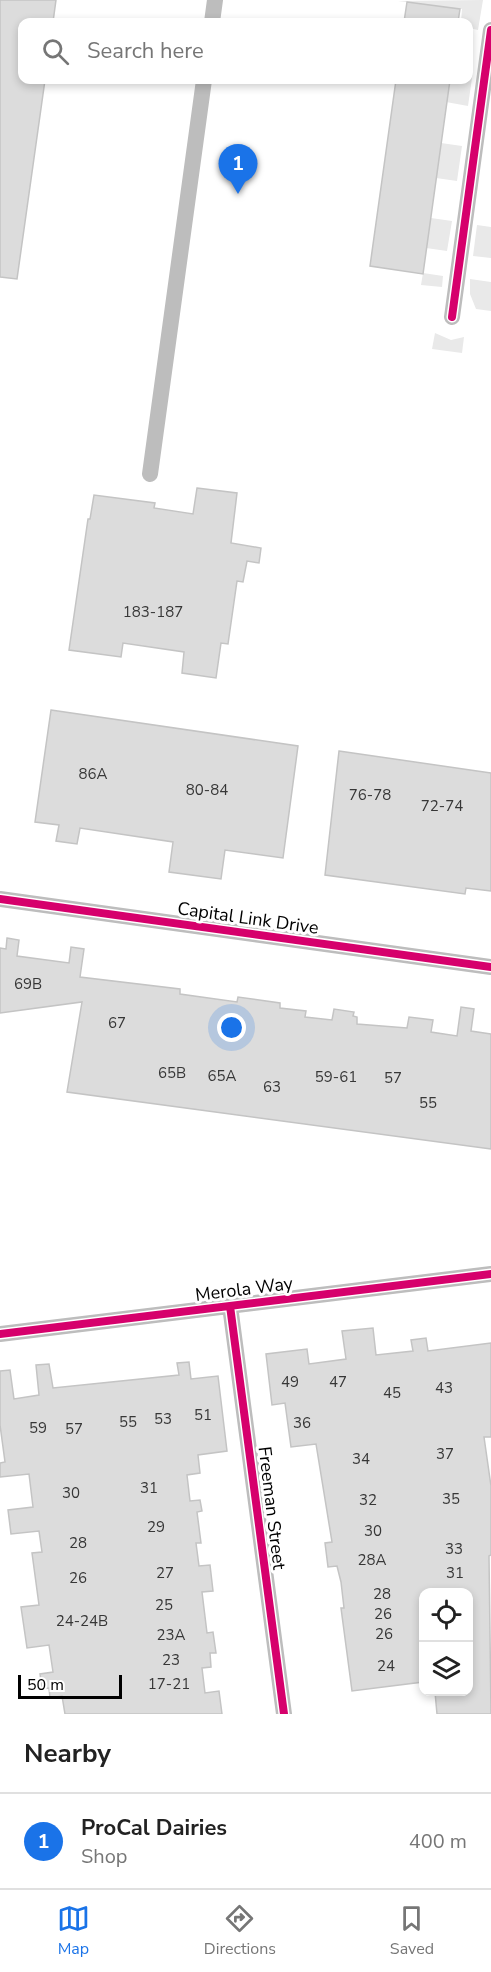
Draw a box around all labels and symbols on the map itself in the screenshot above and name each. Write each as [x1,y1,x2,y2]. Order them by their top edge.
pin: 1 [218,144,258,194]
house number: 183-187 [123,602,183,622]
house number: 86A [79,764,108,784]
house number: 80-84 [186,780,228,800]
house number: 76-78 [349,785,391,805]
house number: 72-74 [421,796,463,816]
street label: Capital Link Drive [176,896,320,940]
house number: 69B [14,974,42,994]
house number: 67 [108,1013,126,1033]
your location [217,1013,246,1042]
house number: 65B [158,1063,186,1083]
house number: 65A [208,1066,237,1086]
house number: 59-61 [315,1067,357,1087]
house number: 57 [384,1068,402,1088]
house number: 63 [263,1077,281,1097]
house number: 55 [419,1093,437,1113]
street label: Merola Way [194,1271,295,1307]
house number: 49 [281,1372,299,1392]
house number: 47 [329,1372,347,1392]
house number: 43 [435,1378,453,1398]
house number: 45 [383,1383,401,1403]
house number: 51 [194,1405,212,1425]
house number: 53 [154,1409,172,1429]
house number: 55 [119,1412,137,1432]
house number: 36 [293,1413,311,1433]
house number: 59 [29,1418,47,1438]
house number: 57 [65,1419,83,1439]
house number: 37 [436,1444,454,1464]
street label: Freeman Street [253,1445,292,1572]
house number: 34 [352,1449,370,1469]
house number: 31 [140,1478,158,1498]
house number: 30 [62,1483,80,1503]
house number: 35 [442,1489,460,1509]
house number: 32 [359,1490,377,1510]
house number: 29 [147,1517,165,1537]
house number: 30 [364,1521,382,1541]
house number: 28 [69,1533,87,1553]
house number: 33 [445,1539,463,1559]
house number: 28A [358,1550,387,1570]
house number: 27 [156,1563,174,1583]
house number: 31 [446,1563,464,1583]
house number: 26 [69,1568,87,1588]
house number: 28 [373,1584,391,1604]
house number: 25 [155,1595,173,1615]
house number: 26 [374,1604,392,1624]
house number: 24-24B [56,1611,108,1631]
house number: 26 [375,1624,393,1644]
house number: 23A [157,1625,186,1645]
house number: 23 [162,1650,180,1670]
house number: 24 [377,1656,395,1676]
scale bar [18,1672,122,1700]
house number: 17-21 [148,1674,190,1694]

